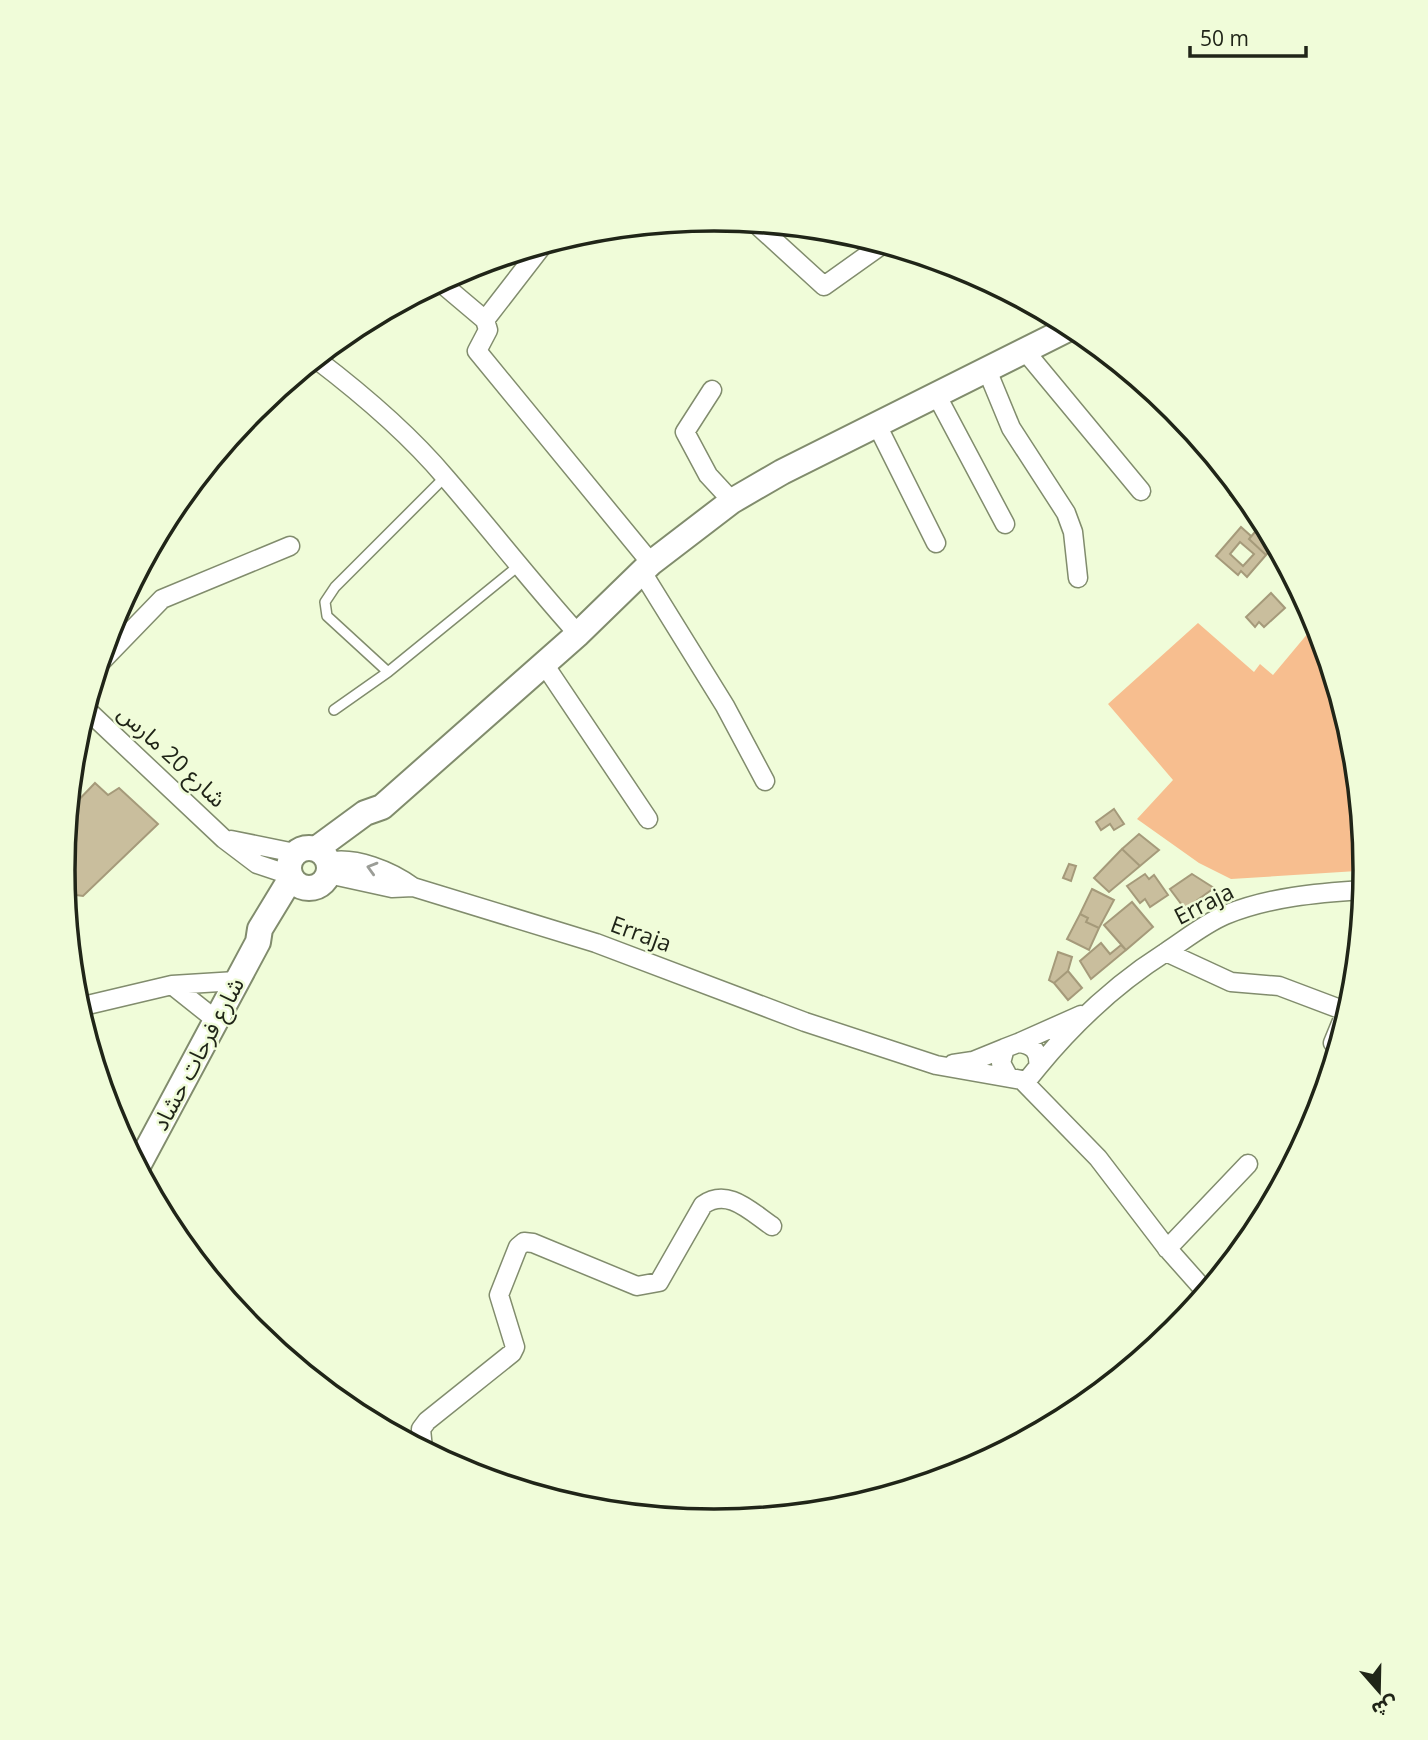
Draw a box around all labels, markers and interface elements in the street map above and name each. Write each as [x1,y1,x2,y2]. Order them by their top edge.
scale bar [1190,14,1306,58]
text: 50 m [1200,24,1249,52]
street label: شارع 20 مارس [110,697,234,815]
one-way arrow [366,861,378,876]
street label: Erraja [1168,875,1239,932]
street label: Erraja [606,907,676,959]
street label: شارع فرحات حشاد [143,971,253,1137]
north arrow [1344,1656,1414,1726]
text: ش [1368,1690,1401,1724]

